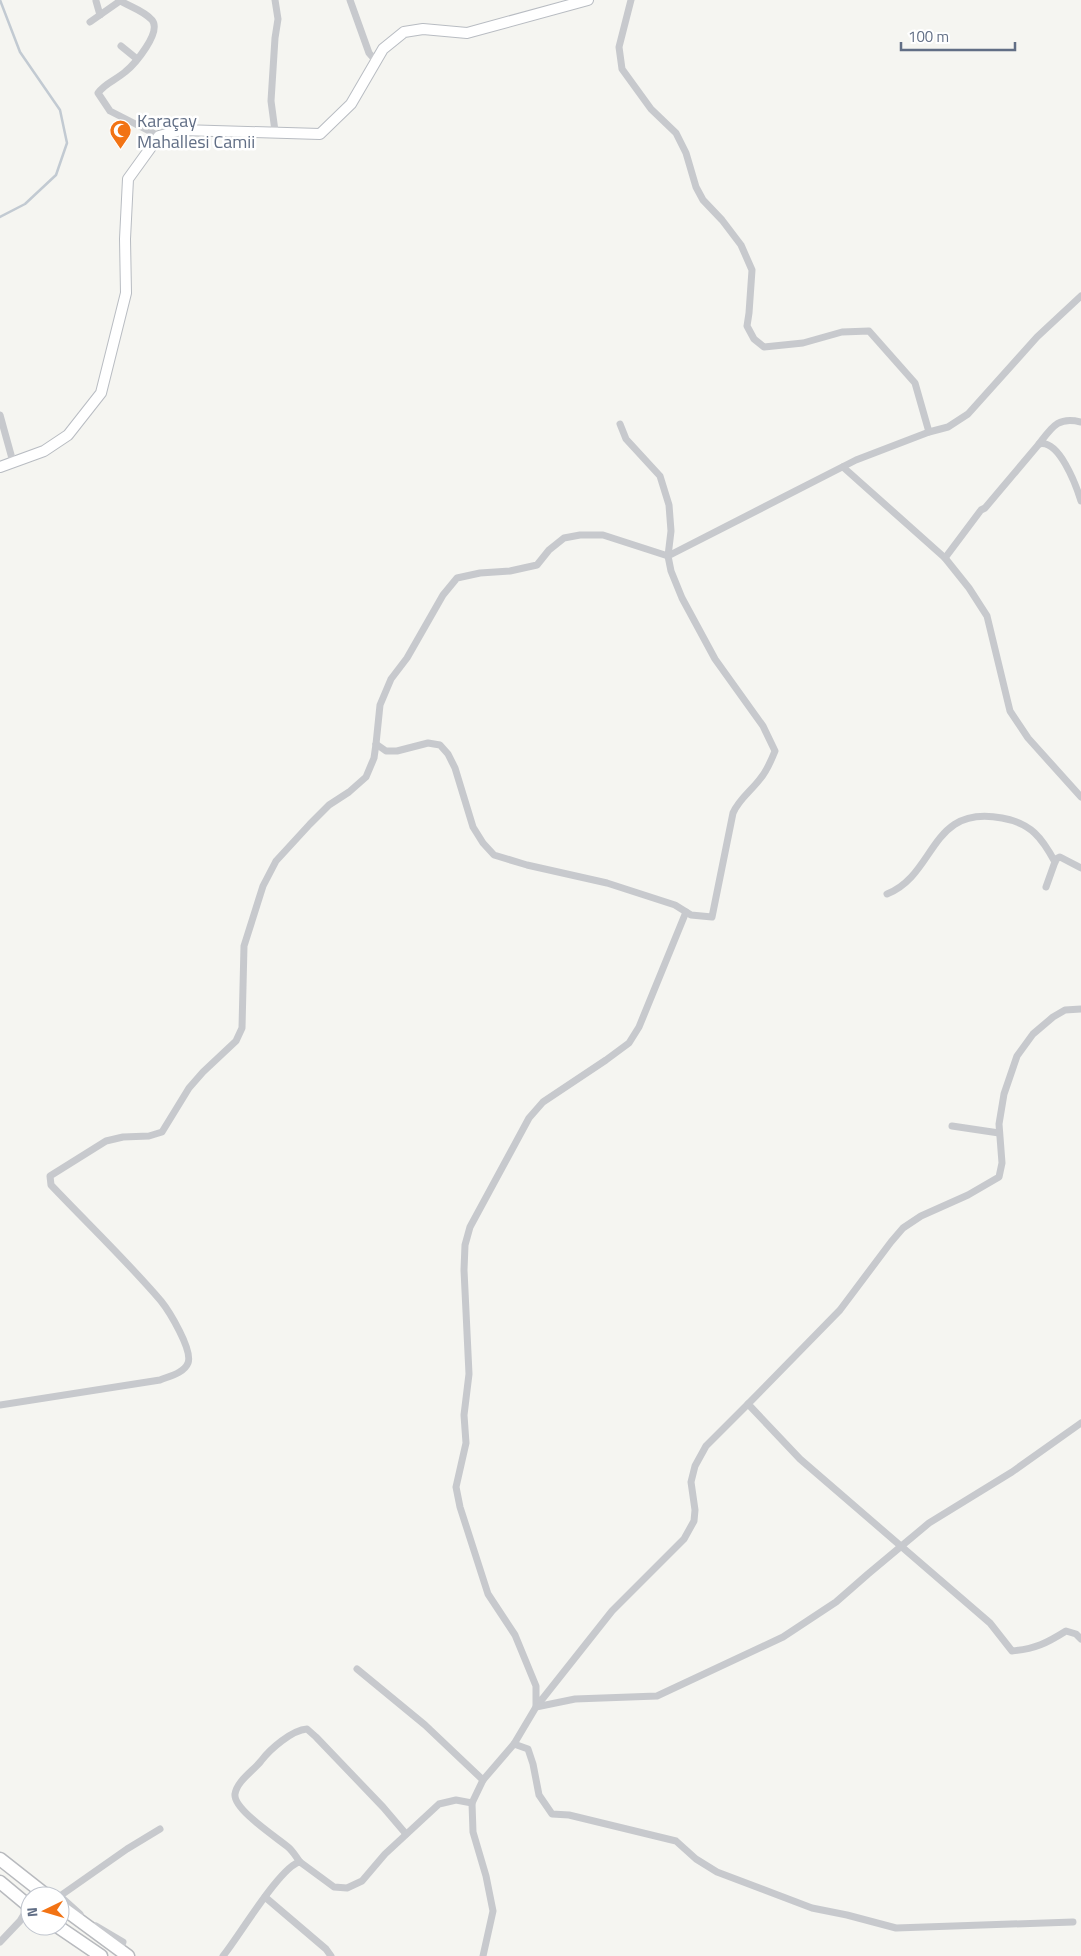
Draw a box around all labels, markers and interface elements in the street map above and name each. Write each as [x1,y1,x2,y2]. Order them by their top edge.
scale bar [901,20,1015,52]
text: 100 m [908,25,949,48]
place label: Karaçay Mahallesi Camii [137,107,255,155]
mosque icon: Karaçay Mahallesi Camii [109,118,133,149]
north arrow [20,1886,70,1936]
text: N [21,1906,42,1918]

